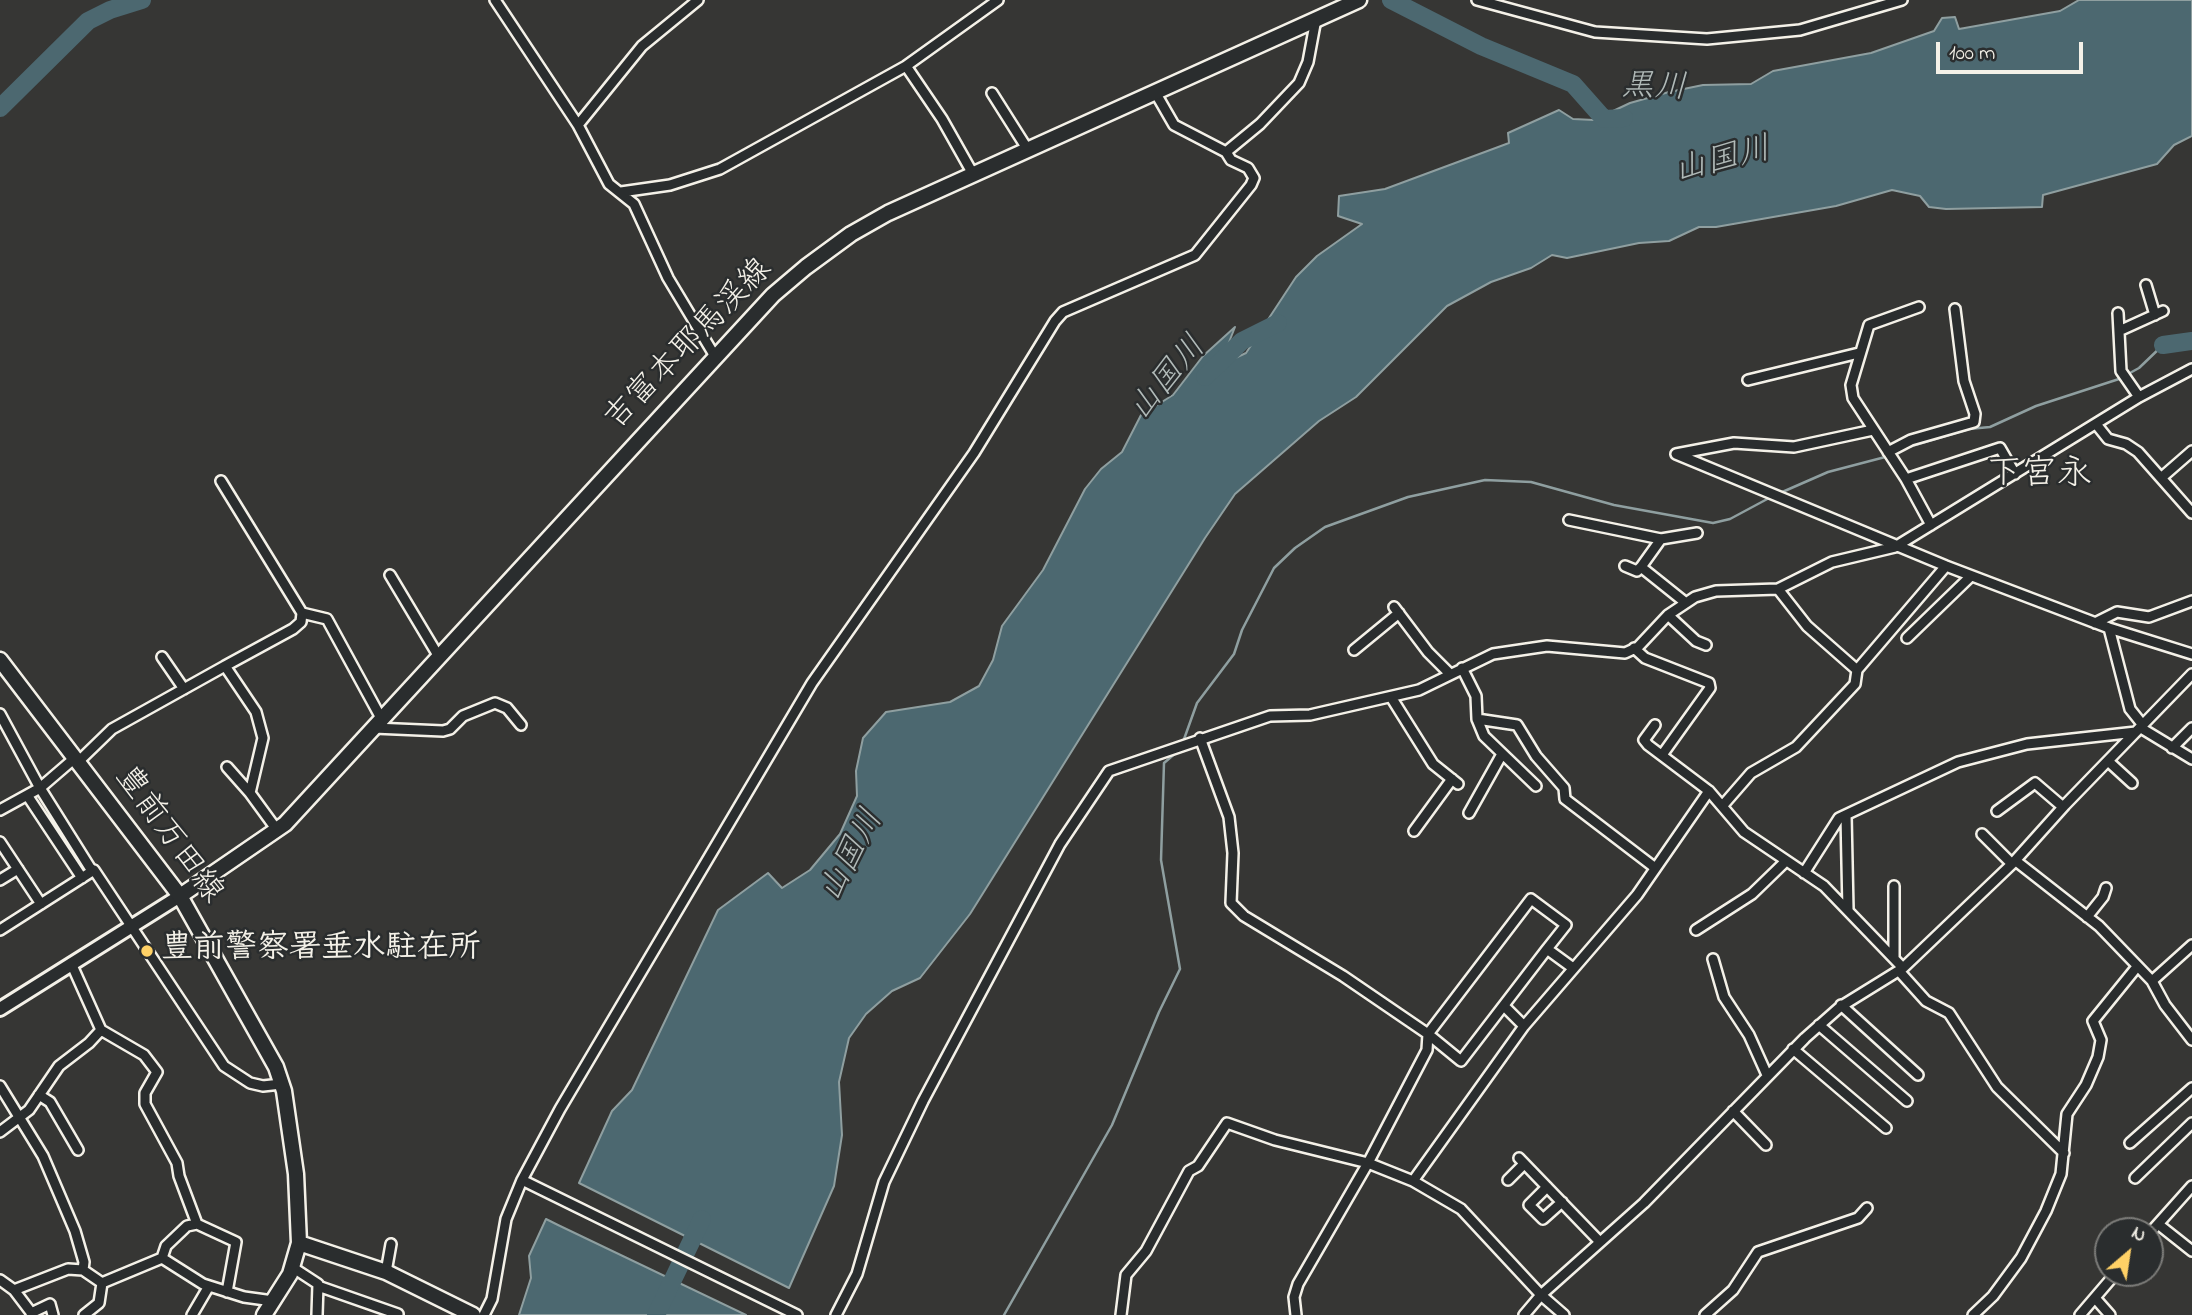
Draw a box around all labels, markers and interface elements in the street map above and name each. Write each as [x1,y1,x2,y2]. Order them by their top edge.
scale bar [1940,28,2087,72]
text: 100 m [1949,39,1995,69]
water label: 黒川 [1620,69,1688,111]
water label: 山国川 [1670,132,1776,194]
street label: 吉富本耶馬渓線 [598,252,782,440]
water label: 山国川 [1123,329,1217,431]
district label: 下宮永 [1987,456,2091,498]
street label: 豊前万田線 [104,760,230,912]
water label: 山国川 [813,804,895,910]
place label: 豊前警察署垂水駐在所 [161,932,481,970]
marker: 豊前警察署垂水駐在所 [139,943,155,959]
north arrow [2094,1217,2164,1287]
text: N [2126,1220,2151,1250]

